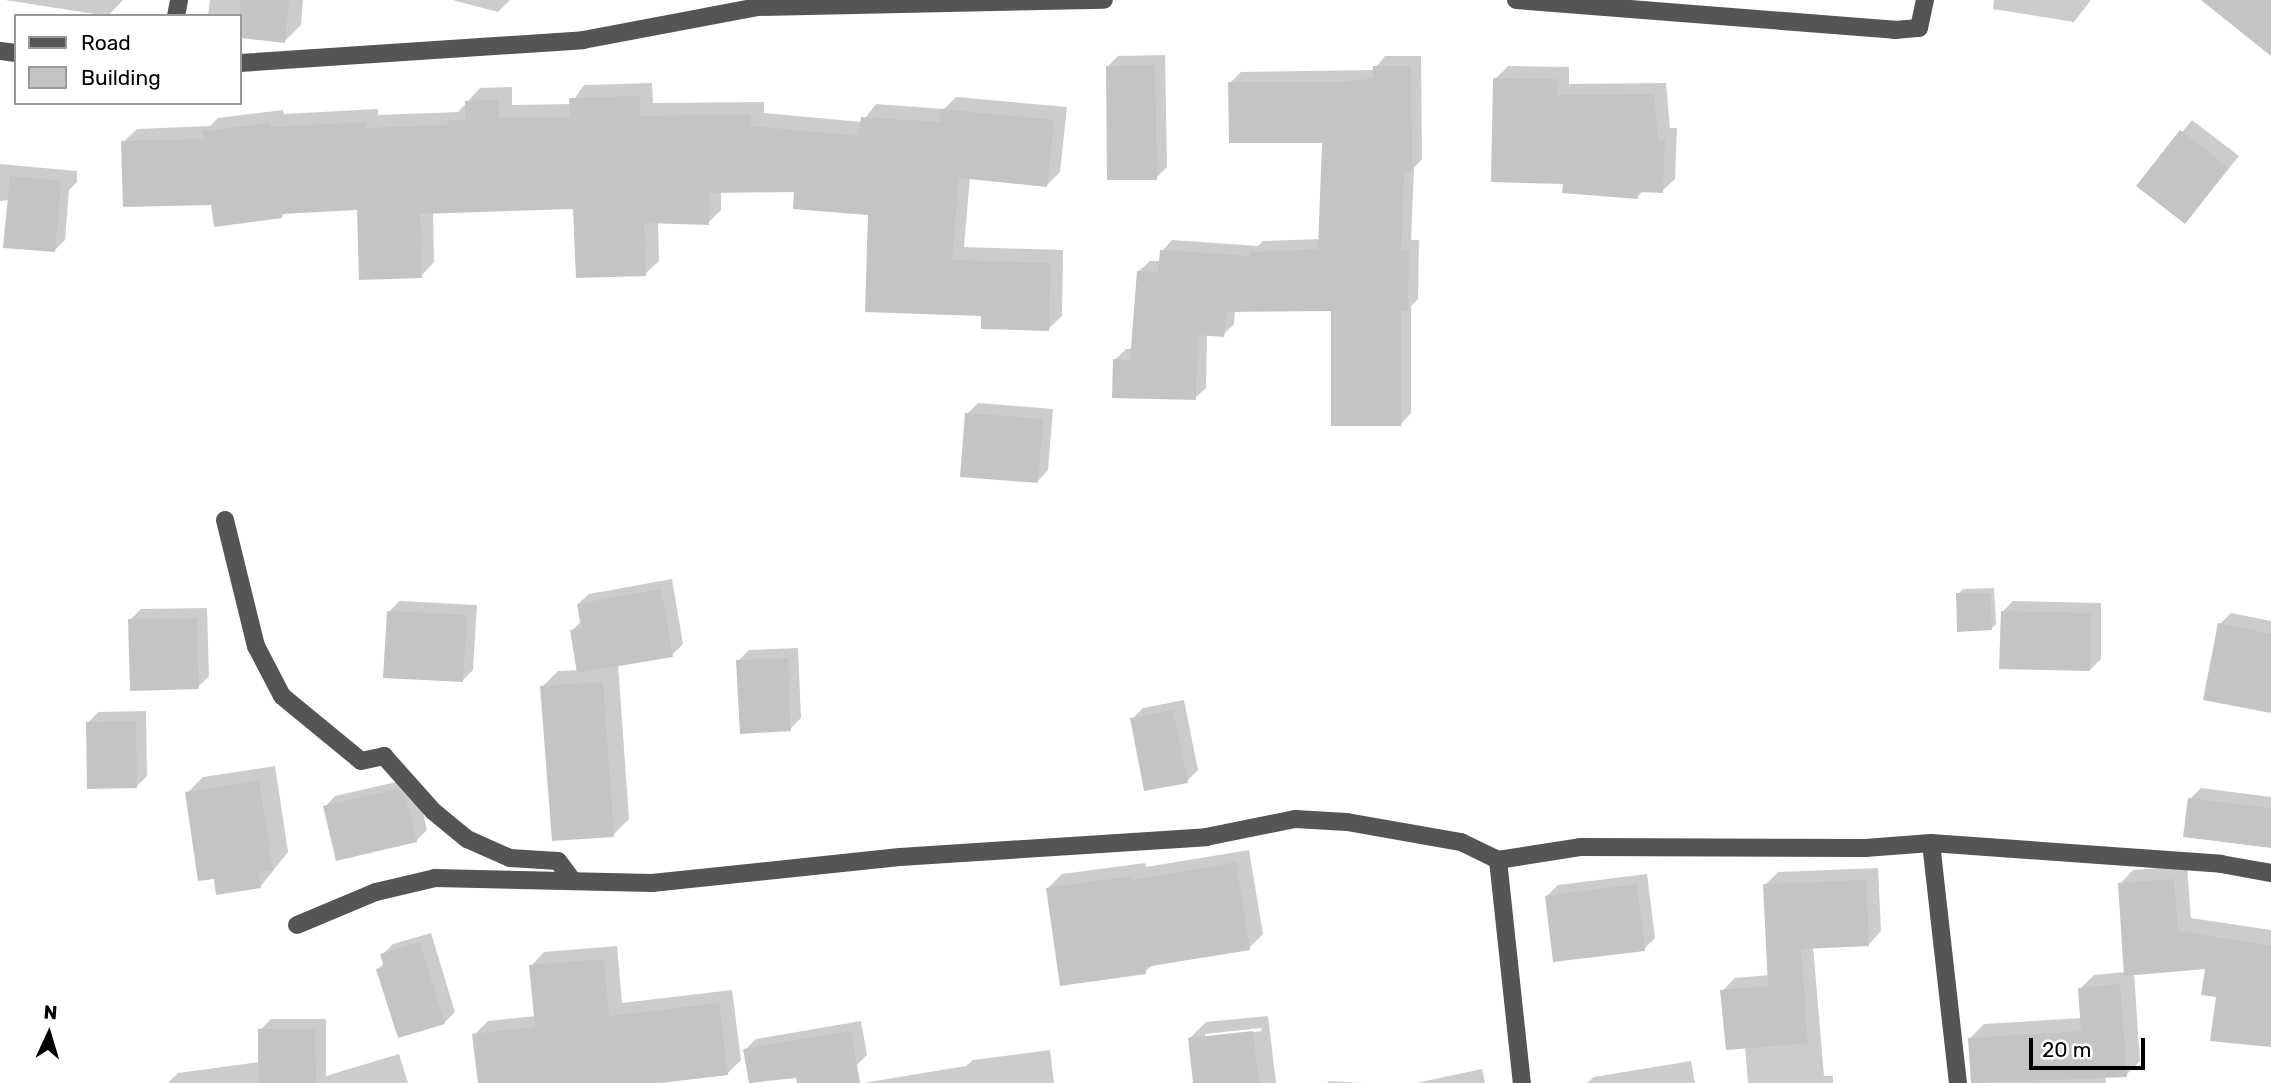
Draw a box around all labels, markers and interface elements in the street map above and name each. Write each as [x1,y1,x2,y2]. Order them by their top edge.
legend [14,14,242,105]
text: Road [81,30,131,55]
text: Building [81,65,161,90]
north arrow [14,999,84,1069]
text: N [43,1001,58,1025]
scale bar [2033,1024,2148,1068]
text: 20 m [2042,1037,2091,1062]

